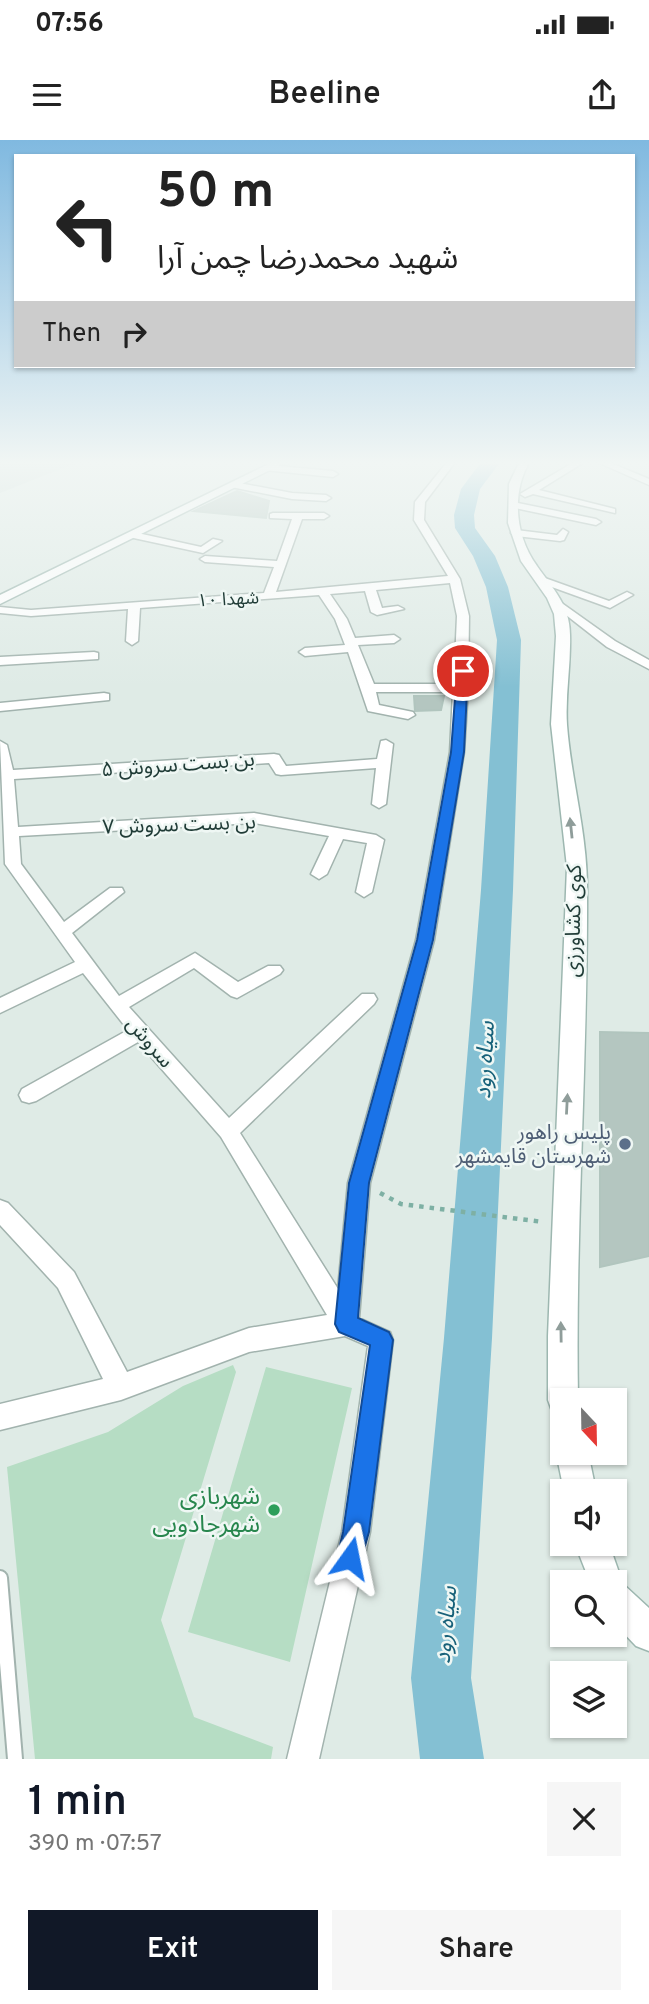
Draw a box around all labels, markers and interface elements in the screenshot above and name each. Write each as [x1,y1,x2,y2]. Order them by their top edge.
text: 07:56 [35,8,104,41]
text: Beeline [268,75,381,115]
icon: menu [28,76,66,114]
icon: share [583,76,621,114]
text: 50 m [157,163,274,225]
icon: left [42,182,133,273]
text: شهید محمدرضا چمن آرا [157,240,458,280]
icon: right [115,315,153,353]
text: Then [42,318,101,351]
street label: شهدا ۱۰ [197,587,260,614]
pin [433,641,493,701]
icon: arrive [444,652,482,690]
street label: بن بست سروش ۵ [100,747,256,784]
street label: بن بست سروش ۷ [102,809,256,842]
one-way arrow [566,817,577,839]
street label: کوی کشاورزی [560,864,589,978]
street label: سروش [119,1012,179,1074]
water label: سیاه رود [470,1020,503,1100]
one-way arrow [562,1093,573,1115]
place label: پلیس راهور شهرستان قایمشهر [455,1120,611,1171]
marker: پلیس راهور شهرستان قایمشهر [617,1136,633,1152]
one-way arrow [555,1321,567,1343]
north arrow [550,1388,626,1465]
map controls [550,1388,627,1738]
button: sound [550,1479,627,1556]
place label: شهربازی شهرجادویی [152,1483,260,1541]
marker: شهربازی شهرجادویی [266,1502,282,1518]
position arrow [313,1521,387,1595]
button: search [550,1570,627,1647]
water label: سیاه رود [430,1584,465,1665]
button: layers [550,1661,627,1738]
text: 1 min [28,1777,127,1830]
button: close [547,1782,621,1856]
text: 390 m · 07:57 [28,1830,162,1859]
button: Exit [28,1910,318,1990]
button: Share [332,1910,621,1990]

